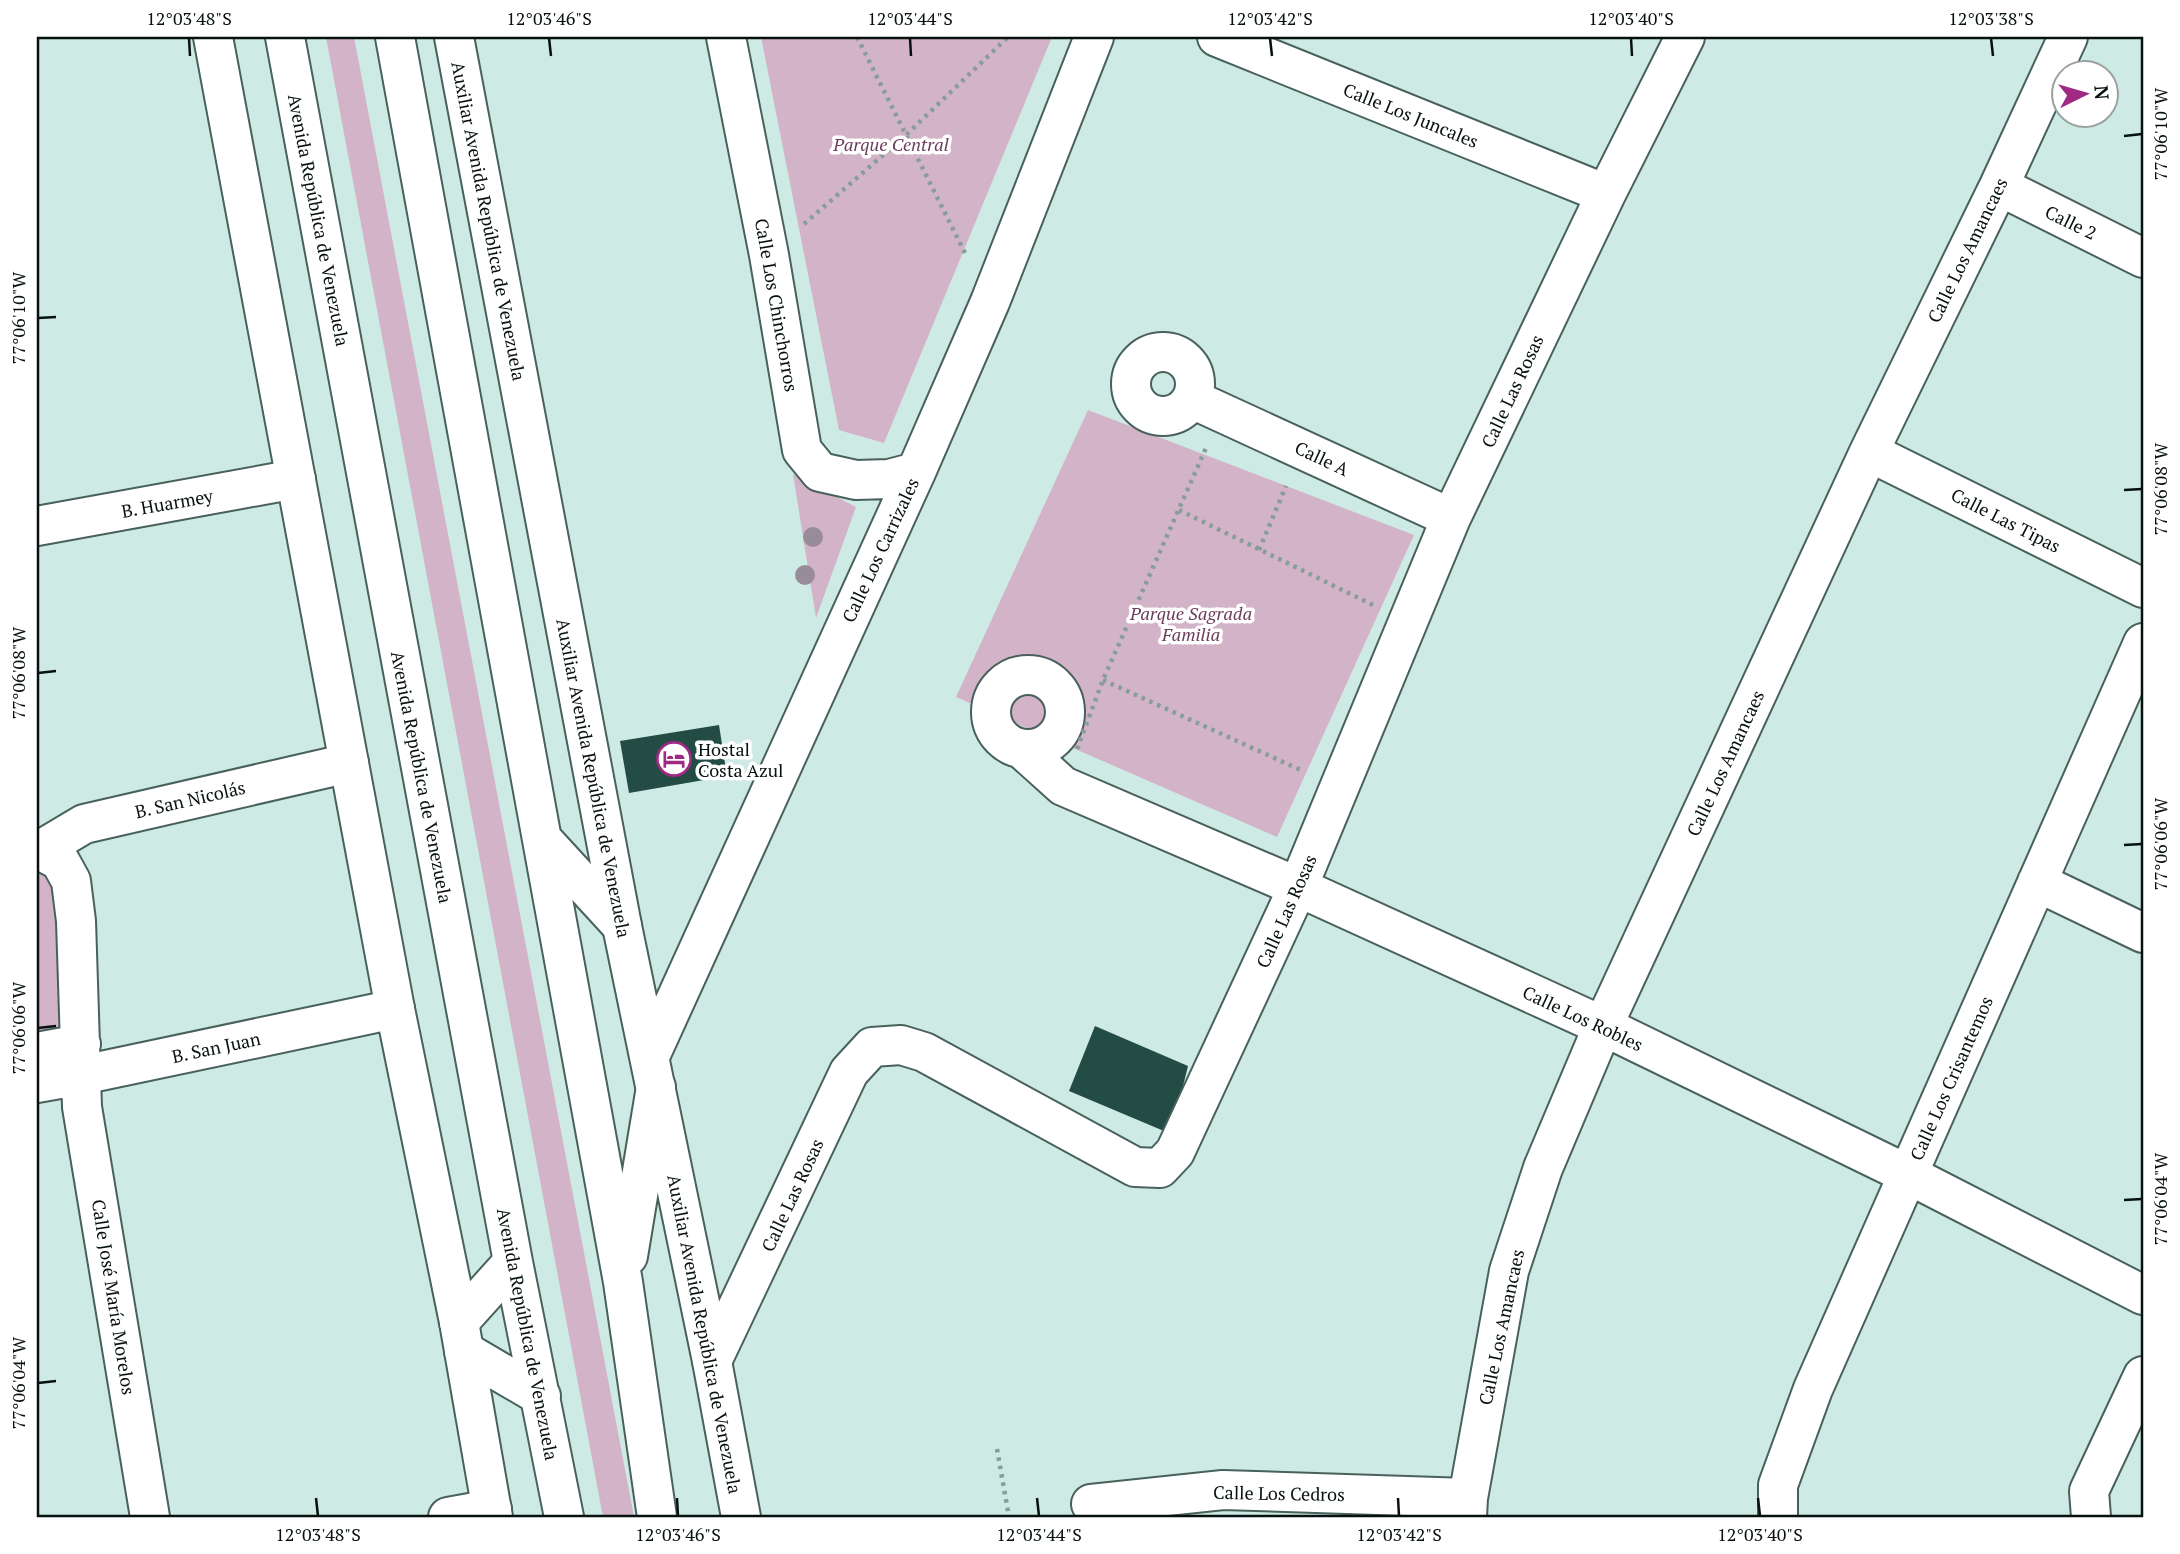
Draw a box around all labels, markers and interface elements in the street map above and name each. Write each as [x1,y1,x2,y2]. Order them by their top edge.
text: 12°03'48"S [146,6,232,30]
text: 12°03'46"S [506,6,592,30]
text: 12°03'44"S [867,6,953,30]
text: 12°03'42"S [1227,6,1313,30]
text: 12°03'40"S [1588,6,1674,30]
text: 12°03'38"S [1948,6,2034,30]
street label: Auxiliar Avenida República de Venezuela [446,59,532,383]
north arrow [2050,60,2120,130]
street label: Calle Los Juncales [1340,77,1482,153]
text: N [2089,84,2116,101]
text: 77°06'10"W [2148,87,2172,180]
street label: Avenida República de Venezuela [283,92,355,348]
park label: Parque Central [832,132,949,156]
street label: Calle Los Amancaes [1921,173,2013,327]
street label: Calle 2 [2041,199,2101,245]
street label: Calle Los Chinchorros [750,216,804,394]
text: 77°06'10"W [6,271,30,364]
street label: Calle Las Rosas [1475,331,1549,451]
street label: Calle A [1291,435,1353,481]
text: 77°06'08"W [2148,442,2172,535]
street label: Calle Los Carrizales [836,474,924,626]
street label: Calle Las Tipas [1947,482,2065,558]
street label: B. Huarmey [119,483,216,523]
park label: Parque Sagrada Familia [1129,601,1252,646]
street label: Auxiliar Avenida República de Venezuela [551,616,637,940]
text: 77°06'08"W [6,626,30,719]
street label: Avenida República de Venezuela [386,649,458,905]
street label: Calle Los Amancaes [1681,686,1769,840]
place label: Hostal Costa Azul [698,737,784,782]
hotel icon: Hostal Costa Azul [655,740,693,778]
street label: B. San Nicolás [133,775,247,823]
text: 77°06'06"W [2148,797,2172,890]
street label: Calle Las Rosas [1250,850,1322,972]
street label: Calle Los Robles [1519,980,1647,1056]
text: 77°06'06"W [6,981,30,1074]
street label: Calle Los Crisantemos [1904,992,1998,1164]
street label: B. San Juan [170,1026,263,1068]
street label: Calle Las Rosas [755,1135,829,1255]
text: 77°06'04"W [2148,1152,2172,1245]
street label: Auxiliar Avenida República de Venezuela [662,1172,748,1496]
street label: Calle José María Morelos [87,1198,141,1396]
street label: Avenida República de Venezuela [492,1206,564,1462]
street label: Calle Los Amancaes [1473,1247,1529,1407]
text: 77°06'04"W [6,1336,30,1429]
street label: Calle Los Cedros [1213,1480,1345,1506]
text: 12°03'48"S [275,1522,361,1546]
text: 12°03'46"S [635,1522,721,1546]
text: 12°03'44"S [996,1522,1082,1546]
text: 12°03'42"S [1356,1522,1442,1546]
text: 12°03'40"S [1717,1522,1803,1546]

